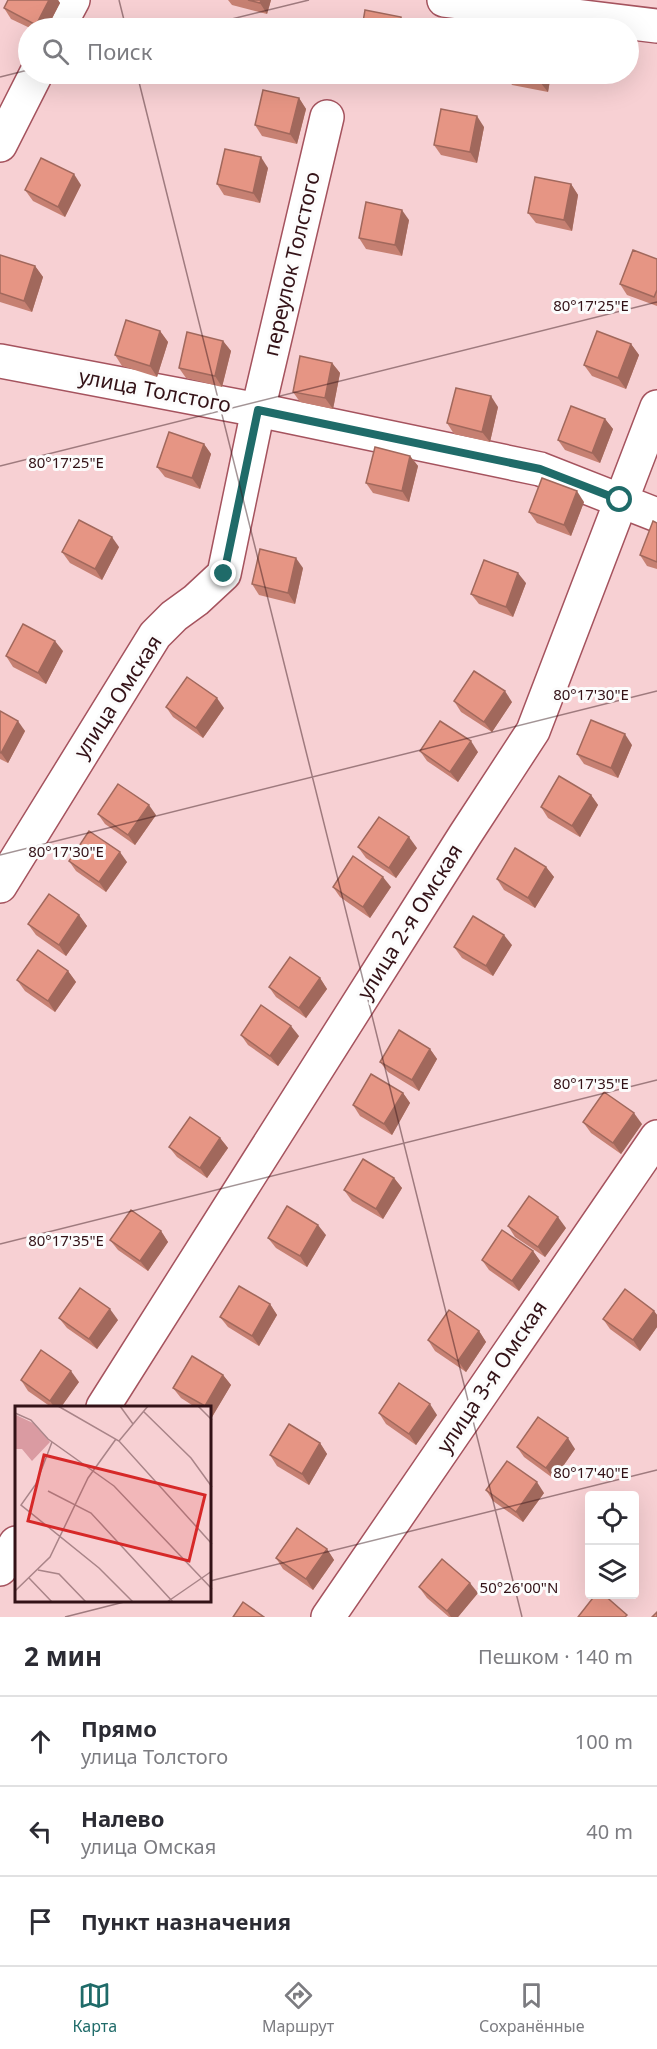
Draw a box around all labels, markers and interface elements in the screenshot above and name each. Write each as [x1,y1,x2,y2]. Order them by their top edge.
search box [18,18,639,84]
icon: search [39,35,72,68]
text: Поиск [87,36,152,66]
street label: переулок Толстого [256,169,326,359]
text: 80°17'25"E [553,295,629,315]
street label: улица Толстого [77,362,234,418]
text: 80°17'25"E [28,452,104,472]
route start [606,486,632,512]
route end [210,560,236,586]
street label: улица Омская [67,629,168,764]
text: 80°17'30"E [553,684,629,704]
street label: улица 2-я Омская [350,838,468,1005]
text: 80°17'30"E [28,841,104,861]
text: 80°17'35"E [553,1073,629,1093]
text: 80°17'35"E [28,1230,104,1250]
street label: улица 3-я Омская [430,1295,553,1458]
inset map [15,1406,212,1602]
text: 80°17'40"E [553,1462,629,1482]
map controls [585,1491,639,1599]
button: locate [585,1491,639,1545]
button: layers [585,1545,639,1599]
text: 50°26'00"N [480,1577,558,1597]
text: 2 мин [24,1638,102,1674]
text: Пешком · 140 m [478,1643,633,1670]
text: Прямо [81,1713,157,1743]
icon: ahead [24,1725,57,1758]
text: 100 m [575,1728,633,1755]
text: улица Толстого [81,1743,228,1770]
text: Налево [81,1803,164,1833]
icon: left [24,1815,57,1848]
text: 40 m [586,1818,633,1845]
text: улица Омская [81,1833,216,1860]
icon: arrive [24,1905,57,1938]
text: Пункт назначения [81,1906,291,1936]
tab: Карта [72,1979,117,2037]
tab: Маршрут [262,1979,334,2037]
tab: Сохранённые [479,1979,585,2037]

